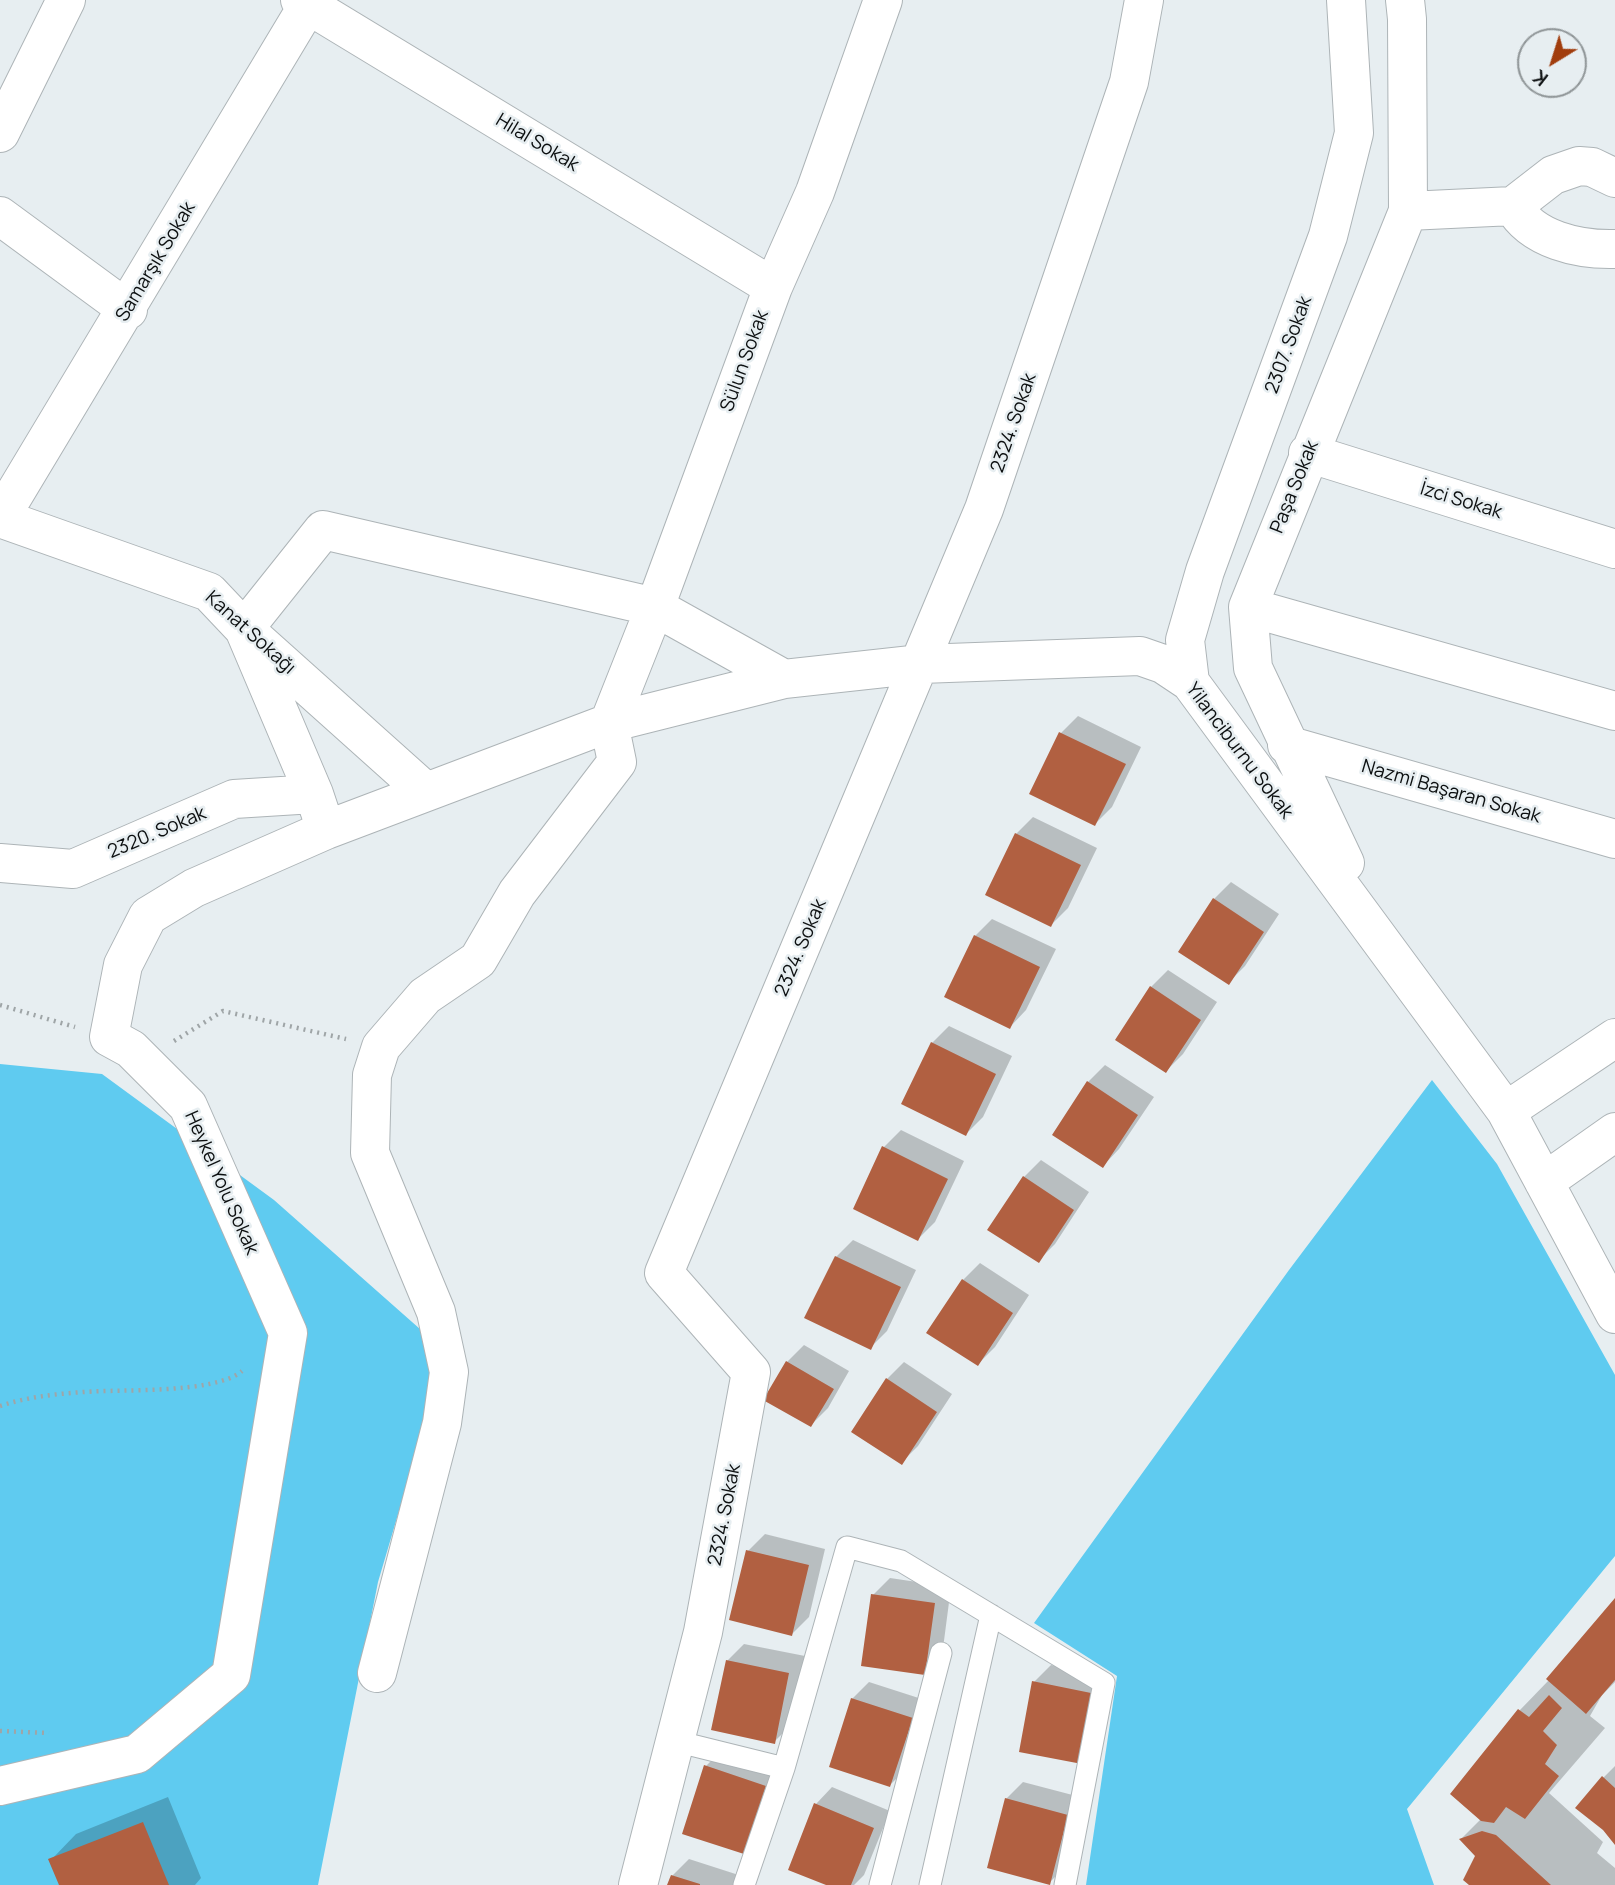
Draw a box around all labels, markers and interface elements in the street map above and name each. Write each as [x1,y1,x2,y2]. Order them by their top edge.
north arrow [1517,28,1587,98]
text: K [1527,64,1553,92]
street label: Hilal Sokak [491,109,583,177]
street label: Samarşık Sokak [111,198,201,326]
street label: 2307. Sokak [1261,293,1317,397]
street label: Sülun Sokak [716,307,774,415]
street label: 2324. Sokak [986,370,1042,476]
street label: Paşa Sokak [1266,437,1324,537]
street label: İzci Sokak [1417,478,1505,524]
street label: Kanat Sokağı [200,586,300,680]
street label: Yilanciburnu Sokak [1181,679,1297,823]
street label: Nazmi Başaran Sokak [1359,756,1543,828]
street label: 2320. Sokak [104,802,210,864]
street label: 2324. Sokak [770,896,832,1000]
street label: Heykel Yolu Sokak [179,1108,263,1258]
street label: 2324. Sokak [704,1462,746,1568]

